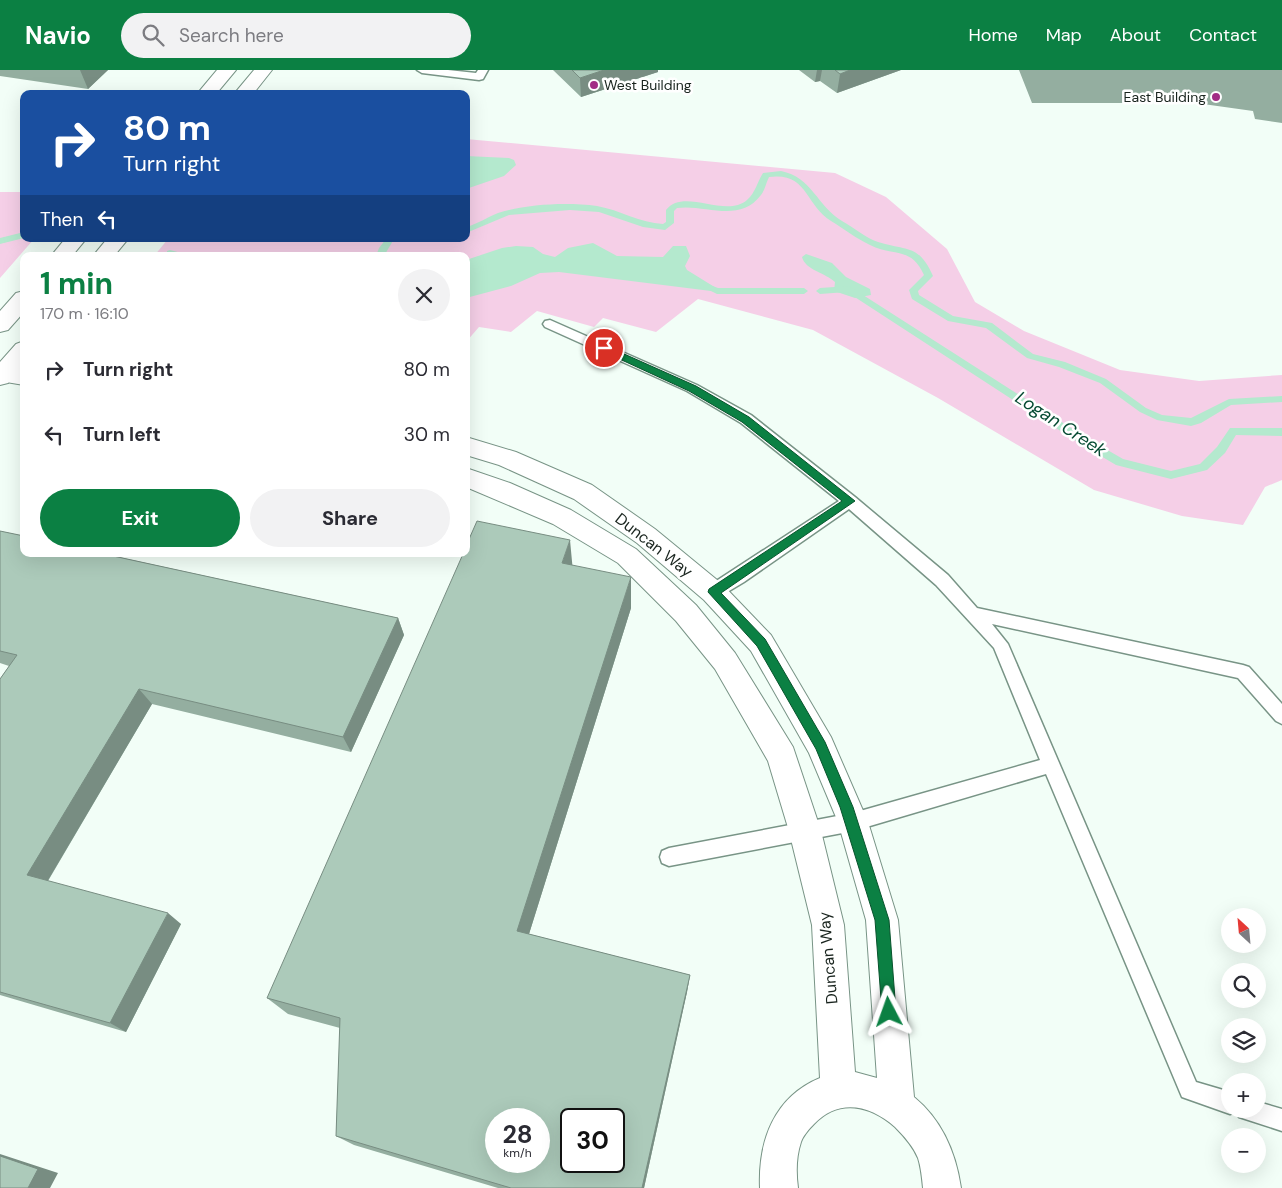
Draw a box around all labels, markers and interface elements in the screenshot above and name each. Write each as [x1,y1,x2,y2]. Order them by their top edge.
search box [121,13,471,58]
text: Navio [25,20,91,51]
icon: search [139,21,167,49]
text: Search here [179,23,284,48]
text: Home [968,23,1018,47]
text: Map [1046,23,1082,47]
text: About [1110,23,1161,47]
text: Contact [1189,23,1257,47]
place label: West Building [604,76,692,94]
marker: West Building [588,79,600,91]
place label: East Building [1124,88,1206,106]
marker: East Building [1210,91,1222,103]
text: 80 m [123,105,211,151]
icon: right [40,110,105,175]
text: Turn right [123,149,220,178]
icon: left [93,205,121,233]
text: Then [40,207,83,232]
text: 1 min [40,264,113,303]
button: close [398,269,450,321]
text: 170 m · 16:10 [40,303,129,324]
pin [583,327,625,369]
icon: arrive [590,334,618,362]
icon: right [40,356,68,384]
text: Turn right [83,357,173,382]
text: 80 m [403,357,450,382]
water label: Logan Creek [1011,386,1112,463]
icon: left [40,421,68,449]
text: Turn left [83,422,161,447]
text: 30 m [404,422,450,447]
button: Exit [40,489,240,547]
button: Share [250,489,450,547]
street label: Duncan Way [611,508,697,582]
north arrow [1221,908,1266,952]
map controls [1221,908,1266,1173]
street label: Duncan Way [813,911,843,1005]
button: search [1221,963,1266,1008]
position arrow [862,985,914,1037]
button: layers [1221,1018,1266,1063]
button: + [1221,1073,1266,1118]
speed limit sign: 30 [560,1108,625,1173]
text: 28 [502,1118,533,1151]
button: − [1221,1128,1266,1173]
text: km/h [503,1145,532,1161]

